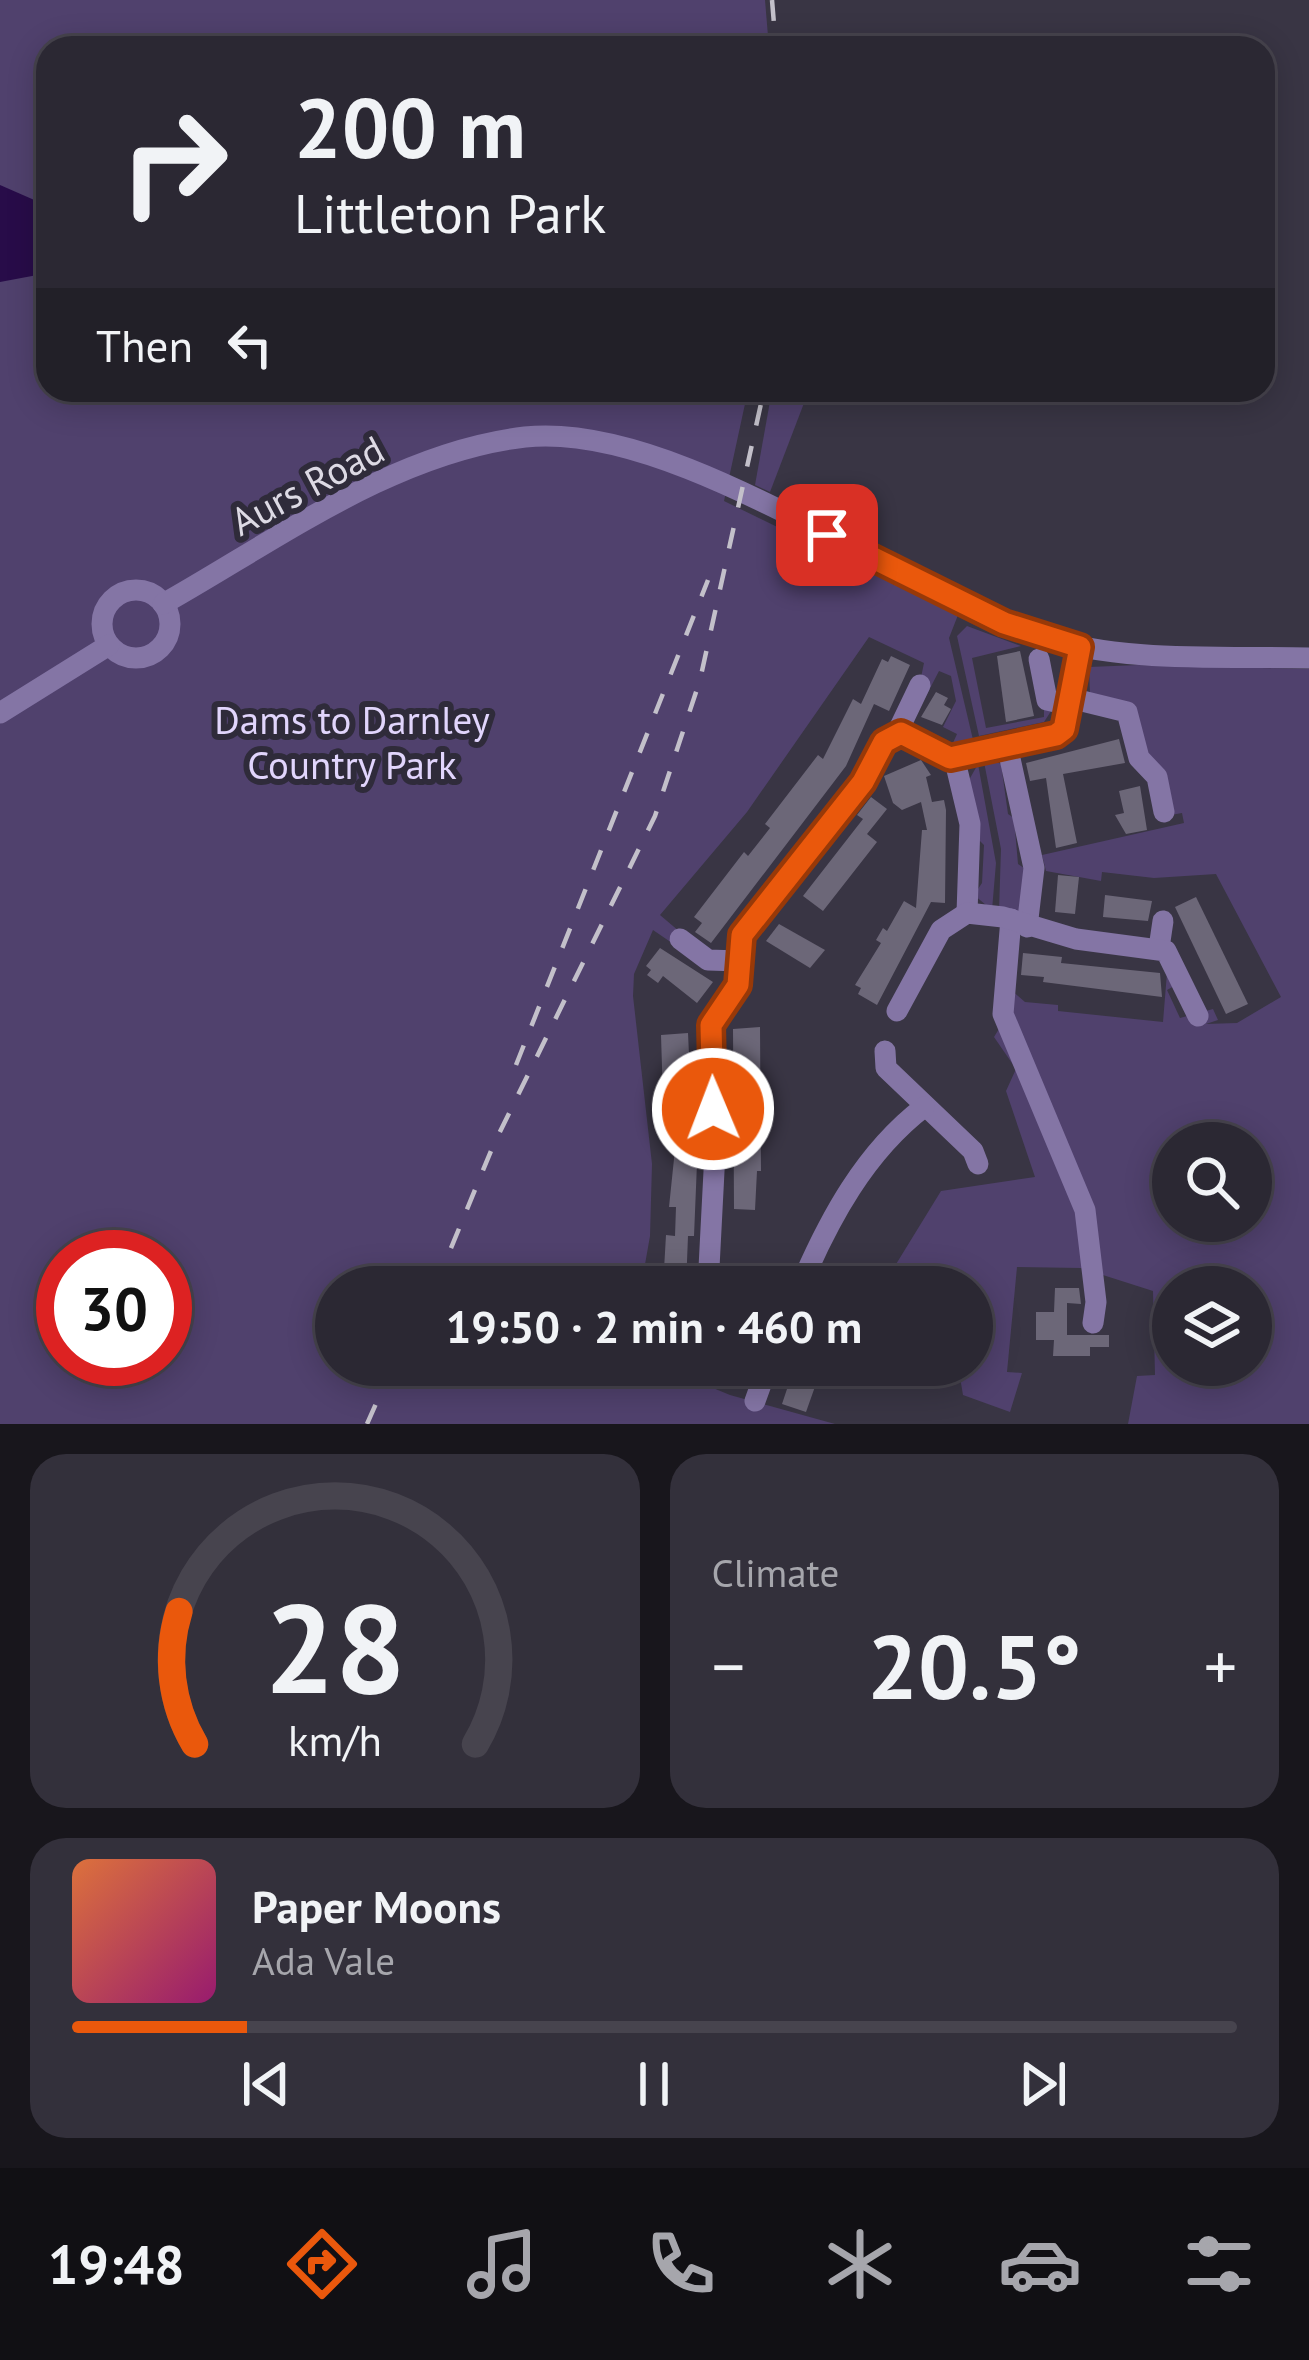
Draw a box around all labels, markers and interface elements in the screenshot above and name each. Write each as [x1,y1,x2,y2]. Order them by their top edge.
text: 200 m [294,72,526,181]
icon: right [96,84,252,240]
text: Littleton Park [294,178,606,248]
icon: left [217,312,283,378]
text: Then [96,316,193,374]
street label: Aurs Road [222,423,392,547]
pin [776,484,878,586]
icon: arrive [794,502,860,568]
park label: Dams to Darnley Country Park [214,694,490,790]
position arrow [650,1046,776,1172]
map controls [1152,1122,1272,1386]
button: search [1152,1122,1272,1242]
speed limit sign: 30 [36,1230,192,1386]
button: layers [1152,1266,1272,1386]
text: 19:50 · 2 min · 460 m [446,1297,862,1355]
text: Climate [712,1547,839,1598]
text: 28 [264,1566,406,1727]
text: 20.5° [867,1607,1082,1724]
text: − [712,1623,745,1708]
text: + [1204,1623,1237,1708]
text: km/h [288,1712,382,1768]
text: Paper Moons [252,1877,501,1935]
text: Ada Vale [252,1935,395,1986]
icon: previous [233,2051,299,2117]
icon: pause [621,2051,687,2117]
icon: next [1010,2051,1076,2117]
icon: directions [280,2222,364,2306]
icon: music [460,2222,544,2306]
icon: phone [639,2222,723,2306]
icon: climate [818,2222,902,2306]
icon: car [998,2222,1082,2306]
icon: filters [1177,2222,1261,2306]
text: 19:48 [48,2229,185,2299]

